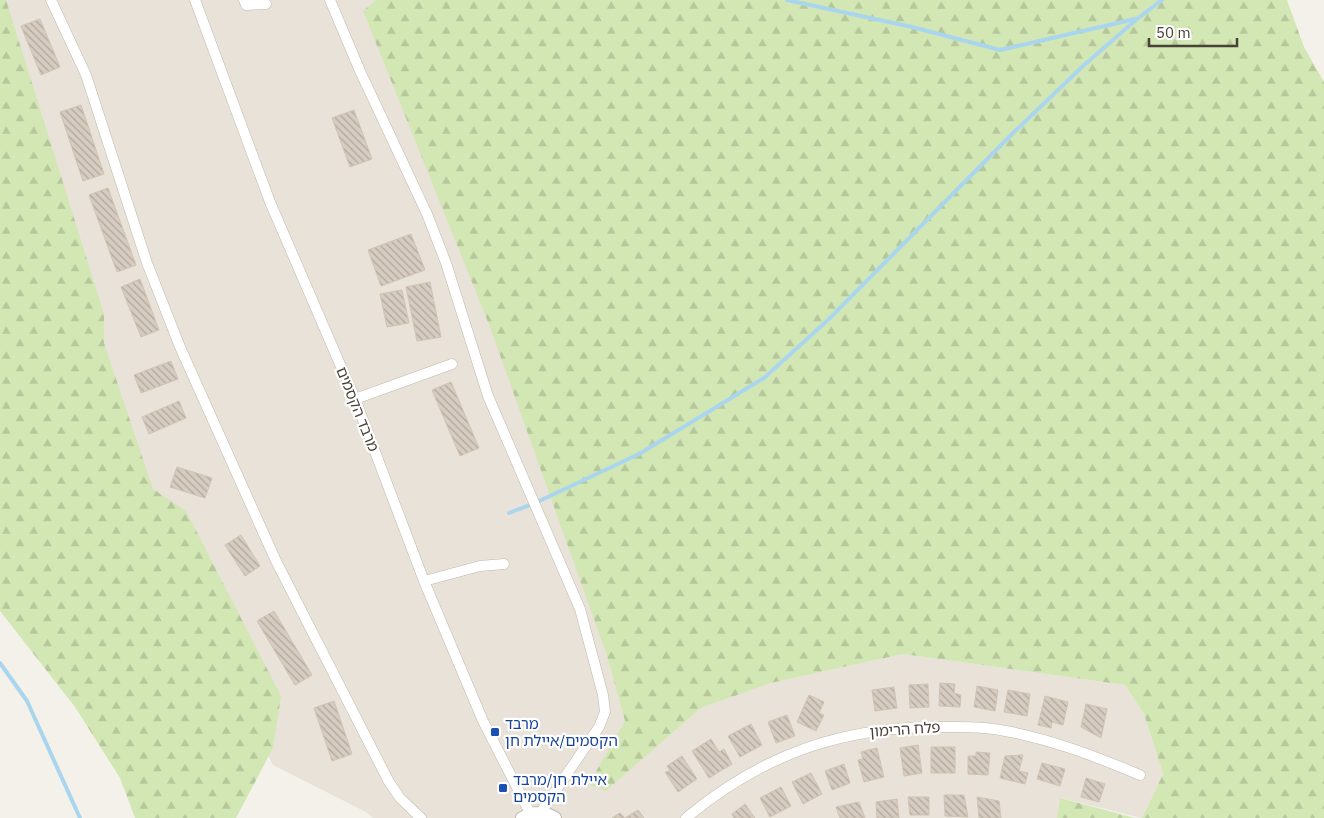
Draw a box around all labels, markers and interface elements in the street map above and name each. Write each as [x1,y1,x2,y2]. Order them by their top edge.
scale bar [1149,15,1236,47]
text: 50 m [1156,23,1191,42]
street label: מרבד הקסמים [332,364,384,454]
place label: מרבד הקסמים/איילת חן [505,714,618,750]
street label: פלח הרימון [869,717,941,741]
marker: מרבד הקסמים/איילת חן [489,726,501,738]
place label: איילת חן/מרבד הקסמים [513,770,607,806]
marker: איילת חן/מרבד הקסמים [497,782,509,794]

